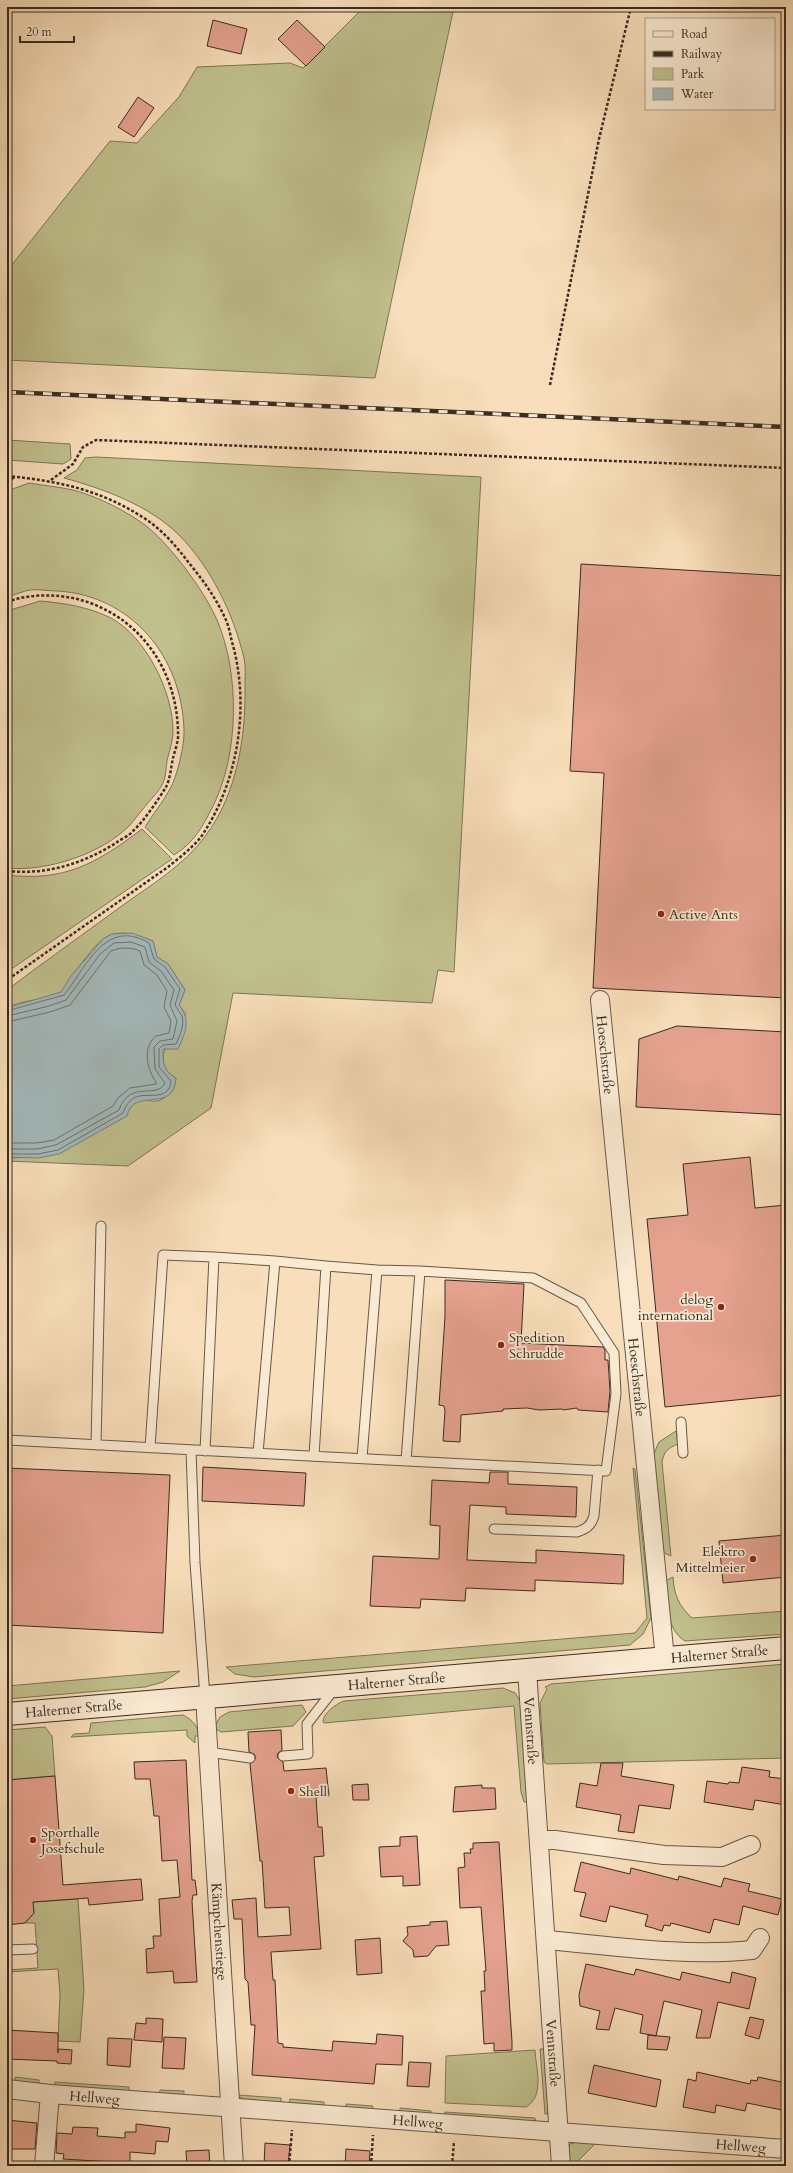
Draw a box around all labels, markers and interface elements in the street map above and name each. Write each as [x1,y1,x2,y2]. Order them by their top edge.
scale bar [20,18,74,44]
legend [645,18,775,110]
text: 20 m [26,24,53,40]
text: Road [681,26,708,42]
text: Railway [681,46,723,62]
text: Park [681,66,705,82]
text: Water [680,86,714,102]
place label: Active Ants [669,905,738,924]
marker: Active Ants [656,909,666,919]
street label: Hoeschstraße [592,1014,618,1095]
place label: delog international [638,1290,713,1325]
marker: delog international [716,1302,726,1312]
place label: Spedition Schrudde [509,1328,565,1363]
street label: Hoeschstraße [623,1337,650,1418]
marker: Spedition Schrudde [496,1340,506,1350]
place label: Elektro Mittelmeier [676,1542,746,1577]
marker: Elektro Mittelmeier [748,1554,758,1564]
street label: Halterner Straße [670,1641,769,1668]
street label: Halterner Straße [347,1668,446,1695]
street label: Halterner Straße [24,1695,123,1722]
street label: Vennstraße [519,1697,542,1765]
place label: Shell [299,1782,328,1801]
marker: Shell [286,1786,296,1796]
place label: Sporthalle Josefschule [39,1823,105,1858]
marker: Sporthalle Josefschule [28,1835,38,1845]
street label: Kämpchenstiege [207,1882,232,1981]
street label: Vennstraße [541,2019,565,2088]
street label: Hellweg [69,2086,121,2109]
street label: Hellweg [392,2111,444,2133]
street label: Hellweg [715,2135,767,2157]

